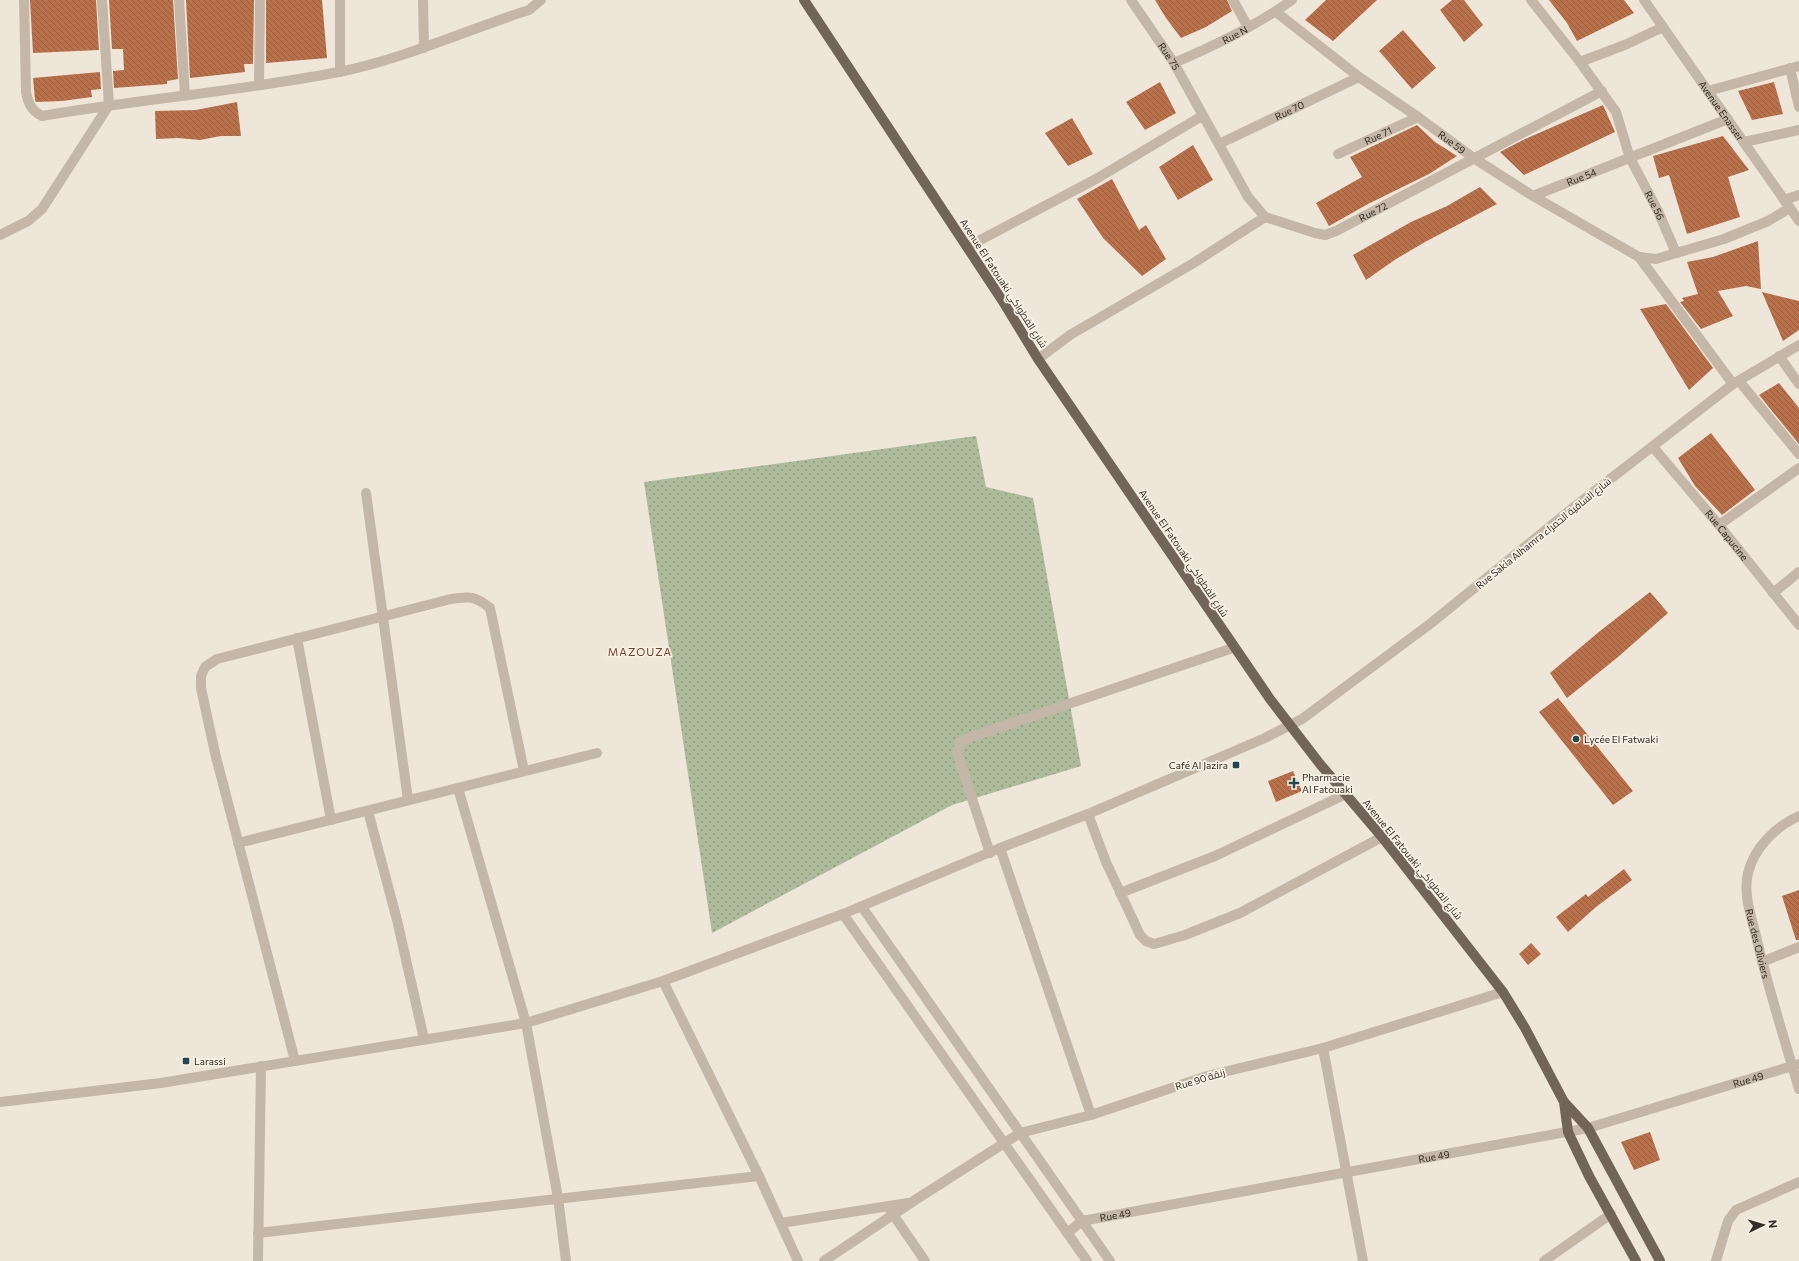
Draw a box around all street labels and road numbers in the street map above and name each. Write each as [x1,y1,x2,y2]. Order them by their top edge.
street label: Rue N [1220,23,1250,46]
street label: Rue 75 [1156,40,1183,72]
street label: Avenue Enasser [1696,78,1747,143]
street label: Rue 70 [1273,98,1306,122]
street label: Rue 71 [1362,124,1394,147]
street label: Rue 59 [1436,128,1468,156]
street label: Rue 54 [1565,166,1598,188]
street label: Rue 56 [1642,188,1667,222]
street label: Rue 72 [1357,199,1389,224]
street label: Avenue El Fatouaki شارع الفطواكي [956,216,1050,351]
street label: Rue Sakia Alhamra شارع الساقية الحمراء [1473,475,1614,592]
street label: Avenue El Fatouaki شارع الفطواكي [1135,487,1231,620]
street label: Rue Capucine [1703,507,1751,563]
street label: Avenue El Fatouaki شارع الفطواكي [1359,796,1465,923]
street label: Rue des Oliviers [1743,908,1773,980]
street label: Rue 90 زنقة [1174,1066,1226,1092]
street label: Rue 49 [1731,1069,1765,1090]
street label: Rue 49 [1417,1148,1450,1165]
street label: Rue 49 [1099,1206,1132,1224]

